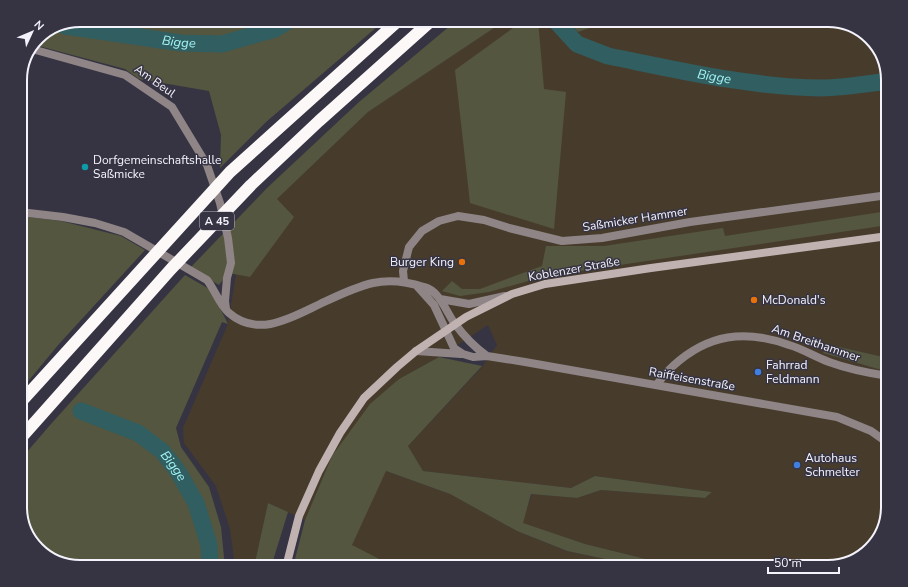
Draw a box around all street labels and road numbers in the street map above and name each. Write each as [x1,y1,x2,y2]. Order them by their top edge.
street label: Am Beul [131,61,179,101]
street label: Saßmicker Hammer [581,203,689,235]
road number: A 45 [200,212,234,230]
street label: Koblenzer Straße [527,253,621,285]
street label: Am Breithammer [770,320,863,366]
street label: Raiffeisenstraße [648,364,736,394]

